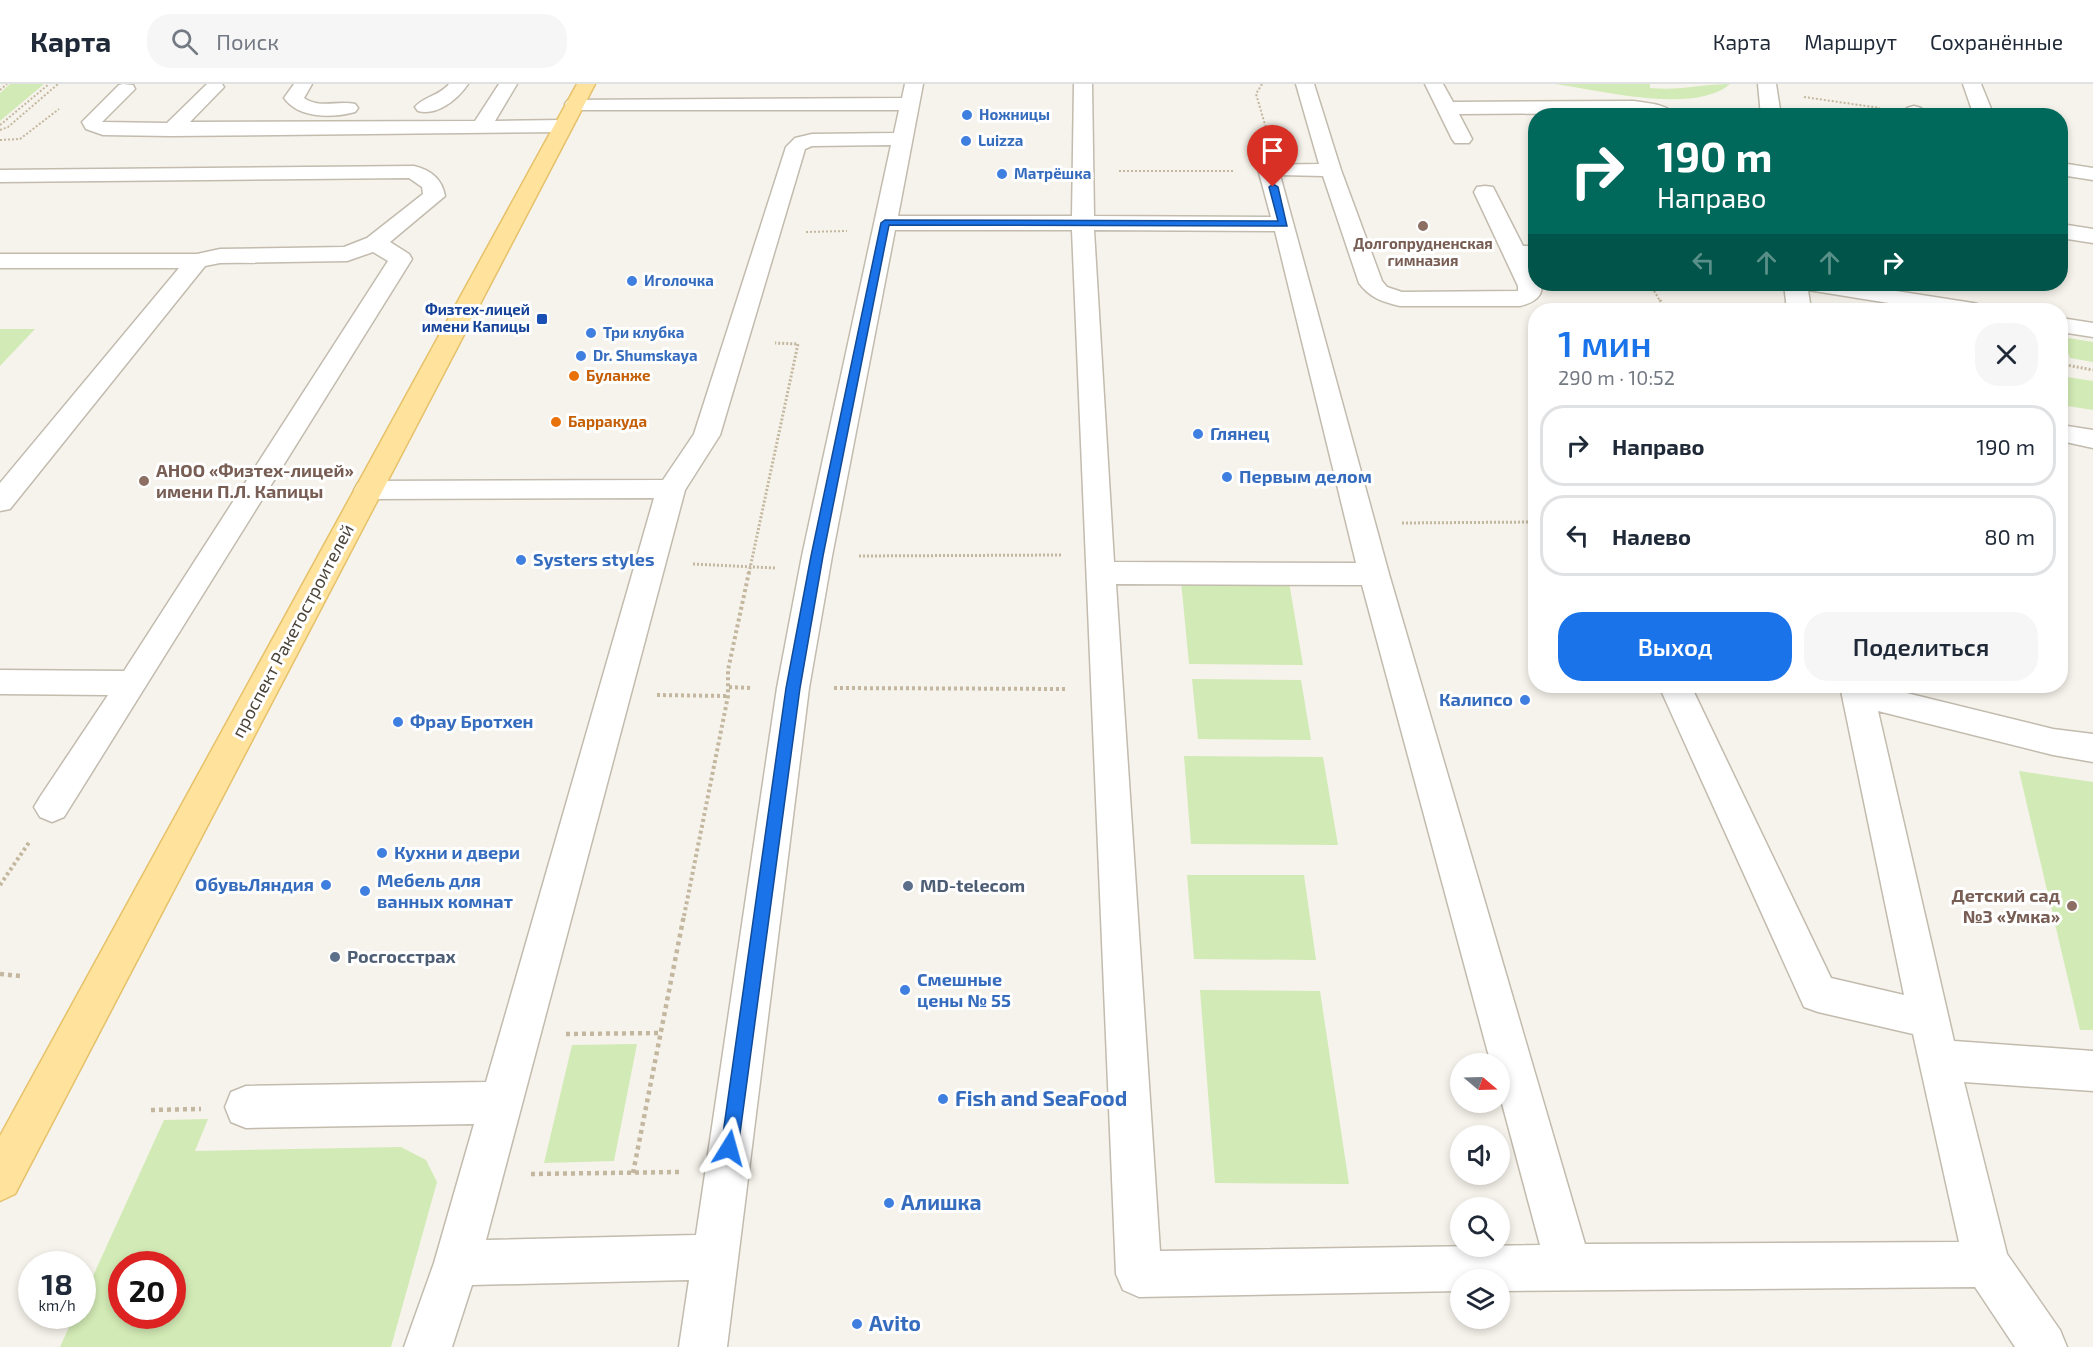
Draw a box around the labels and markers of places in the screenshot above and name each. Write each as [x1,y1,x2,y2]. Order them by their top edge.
place label: Ножницы [979,105,1050,123]
marker: Ножницы [960,108,974,122]
pin [1247,125,1298,187]
place label: Luizza [978,131,1023,149]
marker: Luizza [959,134,973,148]
place label: Матрёшка [1014,164,1091,182]
marker: Матрёшка [995,167,1009,181]
marker: Долгопрудненская гимназия [1416,219,1430,233]
place label: Долгопрудненская гимназия [1353,234,1493,269]
place label: Иголочка [644,271,714,289]
marker: Иголочка [625,274,639,288]
place label: Физтех-лицей имени Капицы [422,300,530,335]
marker: Физтех-лицей имени Капицы [535,312,549,326]
place label: Три клубка [603,323,684,341]
marker: Три клубка [584,326,598,340]
place label: Dr. Shumskaya [593,346,697,365]
marker: Dr. Shumskaya [574,349,588,363]
place label: Буланже [586,366,651,384]
marker: Буланже [567,369,581,383]
place label: Барракуда [568,412,647,430]
marker: Барракуда [549,415,563,429]
place label: Глянец [1210,422,1270,444]
marker: Глянец [1191,427,1205,441]
place label: АНОО «Физтех-лицей» имени П.Л. Капицы [156,459,354,502]
place label: Первым делом [1239,465,1372,487]
marker: Первым делом [1220,470,1234,484]
marker: АНОО «Физтех-лицей» имени П.Л. Капицы [137,474,151,488]
place label: Systers styles [533,548,655,570]
marker: Systers styles [514,553,528,567]
place label: Калипсо [1439,688,1513,710]
marker: Калипсо [1518,693,1532,707]
place label: Фрау Бротхен [410,710,533,732]
marker: Фрау Бротхен [391,715,405,729]
place label: Кухни и двери [394,841,520,863]
marker: Кухни и двери [375,846,389,860]
place label: Мебель для ванных комнат [377,869,513,912]
place label: ОбувьЛяндия [195,873,314,895]
place label: MD-telecom [920,874,1025,896]
marker: ОбувьЛяндия [319,878,333,892]
marker: MD-telecom [901,879,915,893]
marker: Мебель для ванных комнат [358,884,372,898]
place label: Детский сад №3 «Умка» [1952,884,2060,927]
marker: Детский сад №3 «Умка» [2065,899,2079,913]
place label: Росгосстрах [347,945,457,967]
marker: Росгосстрах [328,950,342,964]
place label: Смешные цены № 55 [917,968,1011,1011]
marker: Смешные цены № 55 [898,983,912,997]
place label: Fish and SeaFood [955,1085,1127,1110]
marker: Fish and SeaFood [936,1092,950,1106]
place label: Алишка [901,1189,981,1214]
marker: Алишка [882,1196,896,1210]
place label: Avito [869,1310,921,1335]
marker: Avito [850,1317,864,1331]

